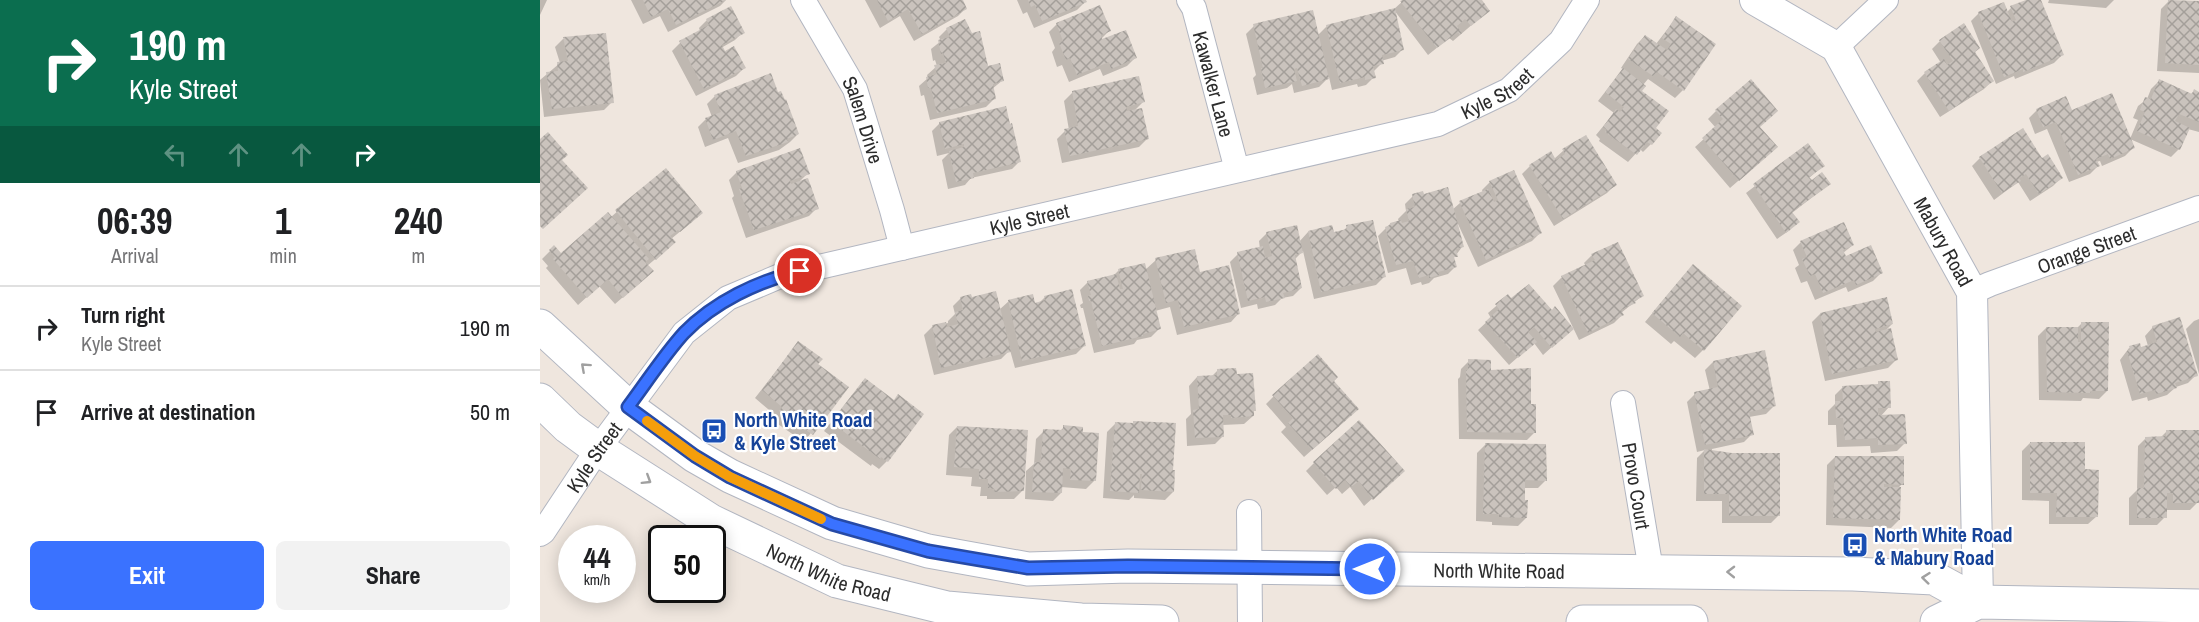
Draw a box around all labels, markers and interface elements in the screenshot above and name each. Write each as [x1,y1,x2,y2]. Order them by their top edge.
text: 190 m [129,17,227,73]
icon: right [30,24,108,102]
street label: Kawalker Lane [1187,28,1241,140]
street label: Kyle Street [1456,61,1539,125]
text: Kyle Street [129,71,237,107]
street label: Salem Drive [837,71,890,167]
icon: left [159,138,192,171]
icon: ahead [222,138,255,171]
icon: ahead [285,138,318,171]
icon: right [348,138,381,171]
street label: Mabury Road [1908,192,1980,291]
street label: Kyle Street [987,196,1072,241]
text: 06:39 [97,197,172,245]
text: 1 [275,197,291,245]
text: 240 [394,197,443,245]
street label: Orange Street [2033,219,2140,279]
text: Arrival [111,242,158,269]
text: min [269,242,297,269]
text: m [412,242,425,269]
pin [774,245,825,296]
icon: arrive [783,254,816,287]
text: Turn right [81,300,165,330]
icon: right [30,312,63,345]
text: 190 m [460,313,510,343]
text: Kyle Street [81,330,161,357]
one-way arrow [581,363,592,374]
icon: arrive [30,396,63,429]
text: Arrive at destination [81,397,255,427]
text: 50 m [470,397,510,427]
place label: North White Road & Kyle Street [734,406,872,456]
street label: Kyle Street [560,416,628,498]
bus stop icon: North White Road & Kyle Street [699,416,729,446]
street label: Provo Court [1616,440,1658,532]
one-way arrow [641,473,651,485]
place label: North White Road & Mabury Road [1874,521,2012,571]
speed limit sign: 50 [648,525,726,603]
bus stop icon: North White Road & Mabury Road [1840,530,1870,560]
street label: North White Road [762,536,894,607]
text: 44 [583,537,611,577]
position arrow [1338,537,1402,601]
button: Exit [30,541,264,610]
button: Share [276,541,510,610]
street label: North White Road [1433,556,1565,584]
one-way arrow [1727,565,1736,578]
text: km/h [584,569,610,590]
one-way arrow [1921,572,1930,585]

